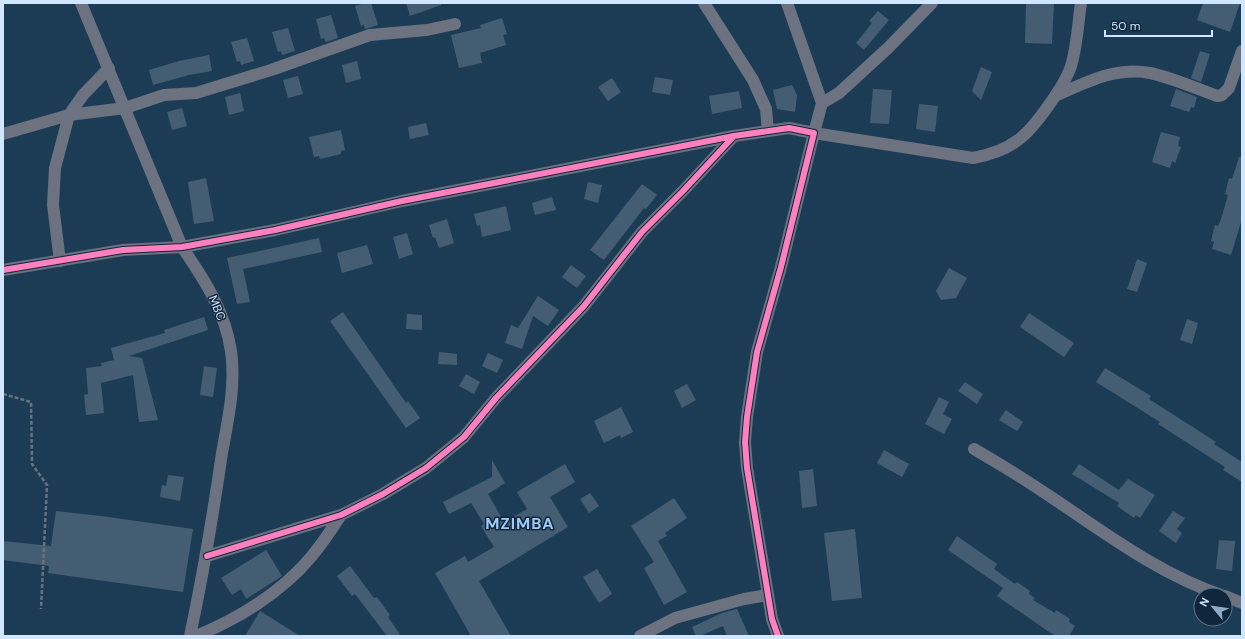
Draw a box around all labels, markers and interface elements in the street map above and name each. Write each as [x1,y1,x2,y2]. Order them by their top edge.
scale bar [1105,12,1212,38]
text: 50 m [1111,18,1140,34]
street label: MBC [205,293,229,323]
district label: MZIMBA [485,513,555,534]
north arrow [1193,587,1233,627]
text: N [1196,595,1212,609]

